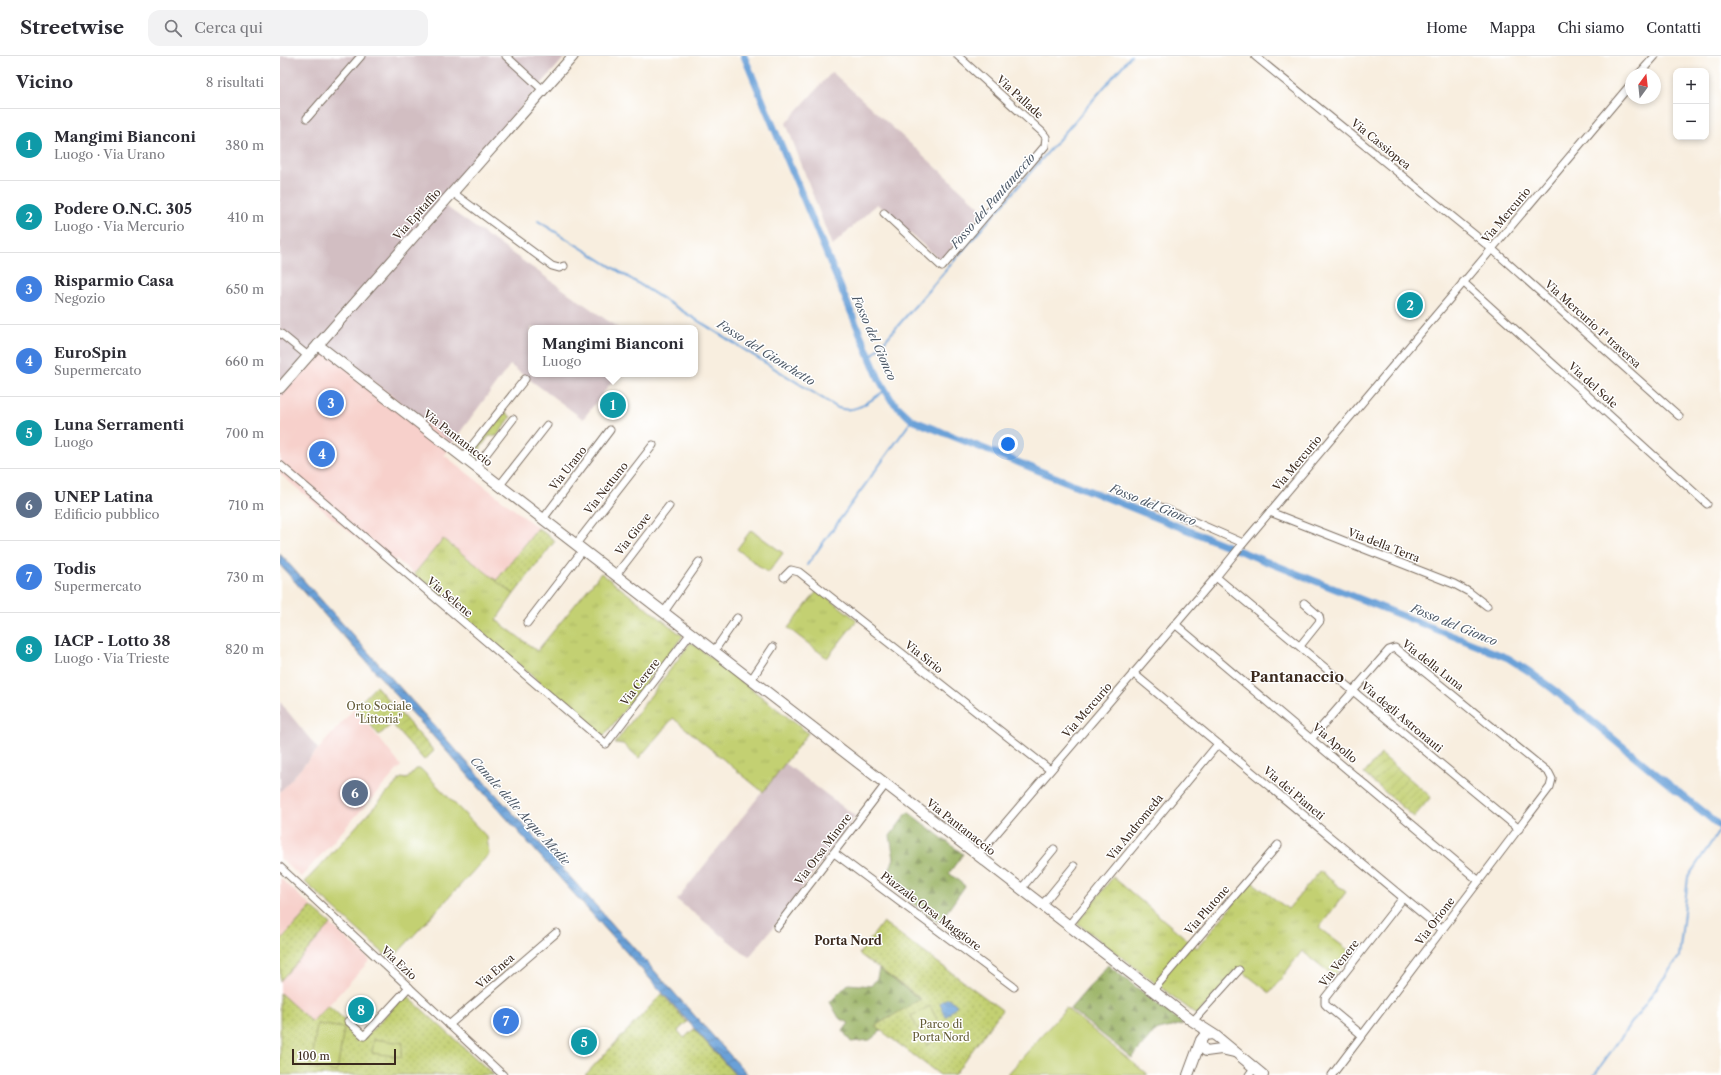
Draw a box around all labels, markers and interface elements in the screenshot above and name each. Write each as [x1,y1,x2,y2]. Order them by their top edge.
search box [148,10,428,46]
text: Streetwise [20,16,124,39]
icon: search [162,17,184,39]
text: Cerca qui [194,18,263,37]
text: Home [1426,19,1467,37]
text: Mappa [1489,19,1535,37]
text: Chi siamo [1557,19,1624,37]
text: Contatti [1646,19,1701,37]
north arrow [1625,68,1661,104]
map controls [1673,68,1709,140]
button: + [1673,68,1709,104]
text: Vicino [16,72,73,92]
street label: Via Pallade [993,72,1046,122]
text: 8 risultati [206,74,264,90]
button: − [1673,104,1709,140]
street label: Via Cassiopea [1348,115,1414,172]
text: Mangimi Bianconi [54,127,196,146]
text: 1 [26,137,32,153]
text: 380 m [225,137,264,153]
text: Luogo · Via Urano [54,146,165,162]
water label: Fosso del Pantanaccio [946,150,1038,252]
street label: Via Mercurio [1478,184,1534,247]
street label: Via Epitaffio [390,185,444,243]
text: Podere O.N.C. 305 [54,199,192,218]
text: 2 [25,209,33,225]
text: 410 m [227,209,264,225]
text: Luogo · Via Mercurio [54,218,185,234]
text: Risparmio Casa [54,271,174,290]
street label: Via Mercurio 1ª traversa [1541,276,1644,371]
text: 3 [25,281,33,297]
text: 650 m [226,281,264,297]
text: Negozio [54,290,105,306]
pin: 2 [1397,290,1423,320]
water label: Fosso del Gionco [849,292,900,383]
water label: Fosso del Gionchetto [714,316,818,389]
popup [528,325,698,377]
text: Mangimi Bianconi [542,334,684,353]
text: EuroSpin [54,343,127,362]
text: 4 [25,353,33,369]
text: 660 m [225,353,264,369]
text: Luogo [542,353,581,369]
street label: Via del Sole [1565,358,1621,411]
text: Supermercato [54,362,142,378]
pin: 3 [318,388,344,418]
pin: 1 [600,390,626,420]
street label: Via Pantanaccio [420,406,495,469]
text: Luna Serramenti [54,415,184,434]
text: 5 [25,425,33,441]
text: 700 m [226,425,264,441]
street label: Via Mercurio [1269,432,1325,495]
text: Luogo [54,434,93,450]
your location [998,434,1018,454]
pin: 4 [309,439,335,469]
street label: Via Urano [546,443,590,494]
street label: Via Nettuno [580,459,631,518]
water label: Fosso del Gionco [1107,480,1199,529]
text: UNEP Latina [54,487,153,506]
text: 6 [25,497,33,513]
text: 710 m [228,497,264,513]
text: Edificio pubblico [54,506,160,522]
street label: Via Giove [611,510,654,559]
street label: Via della Terra [1345,524,1422,565]
text: Todis [54,559,96,578]
text: 7 [26,569,32,585]
text: 730 m [227,569,264,585]
street label: Via Selene [424,573,476,620]
text: Supermercato [54,578,142,594]
water label: Fosso del Gionco [1408,600,1500,649]
text: IACP - Lotto 38 [54,631,171,650]
street label: Via della Luna [1399,636,1467,694]
street label: Via Sirio [901,637,946,676]
text: 8 [25,641,33,657]
text: 820 m [225,641,264,657]
text: Luogo · Via Trieste [54,650,170,666]
street label: Via Cerere [617,656,663,709]
district label: Pantanaccio [1250,667,1344,686]
street label: Via degli Astronauti [1358,678,1446,756]
street label: Via Mercurio [1059,679,1115,741]
park label: Orto Sociale "Littoria" [346,699,412,726]
street label: Via Apollo [1309,720,1361,766]
water label: Canale delle Acque Medie [468,753,574,869]
street label: Via dei Pianeti [1260,763,1328,823]
pin: 6 [342,778,368,808]
street label: Via Andromeda [1103,791,1166,864]
street label: Via Pantanaccio [923,795,998,858]
street label: Via Orsa Minore [791,811,854,888]
street label: Piazzale Orsa Maggiore [878,869,984,953]
street label: Via Plutone [1181,882,1232,938]
street label: Via Orione [1412,894,1458,949]
district label: Porta Nord [814,933,882,948]
street label: Via Venere [1316,937,1362,990]
street label: Via Ezio [378,942,420,983]
street label: Via Enea [472,950,517,992]
pin: 8 [348,995,374,1025]
pin: 7 [493,1006,519,1036]
park label: Parco di Porta Nord [912,1017,970,1044]
pin: 5 [571,1027,597,1057]
scale bar [292,1047,396,1066]
text: 100 m [298,1049,330,1063]

